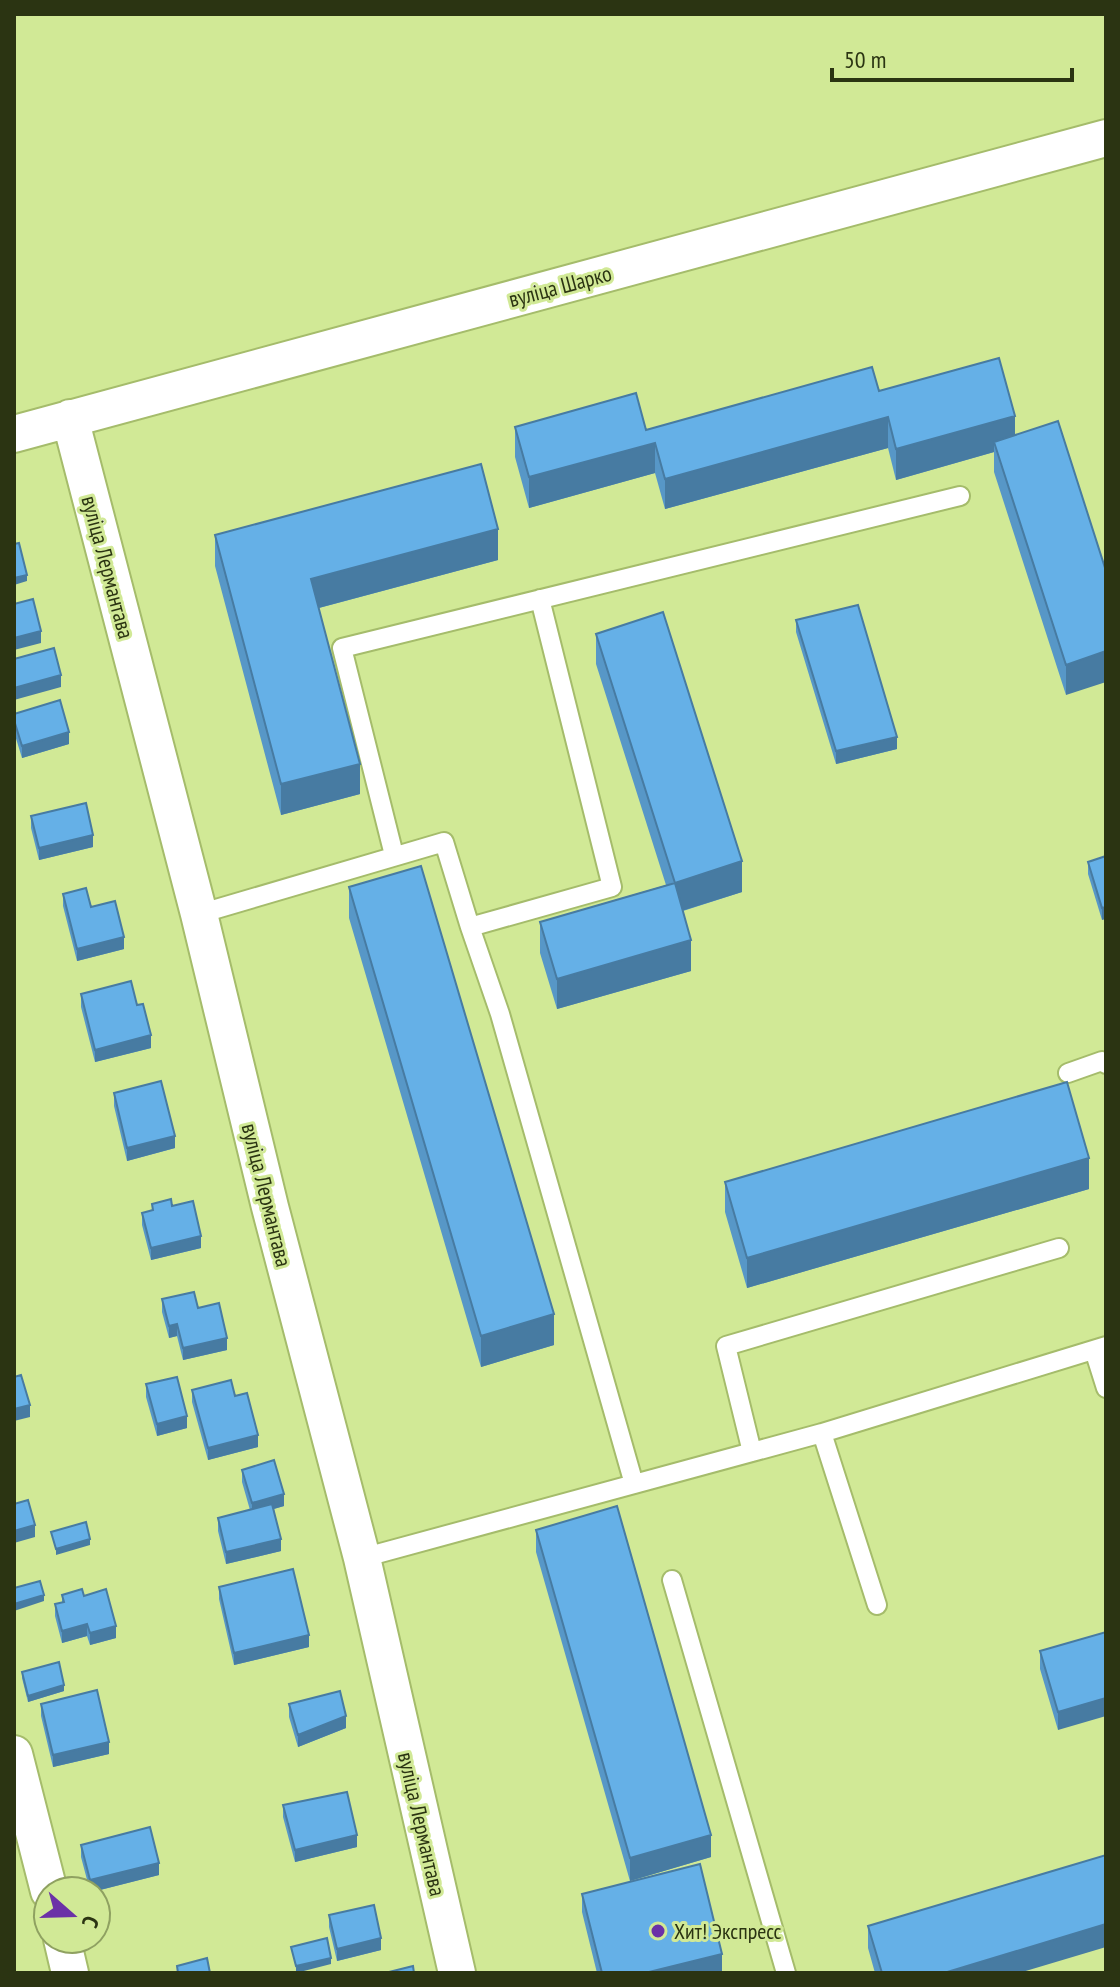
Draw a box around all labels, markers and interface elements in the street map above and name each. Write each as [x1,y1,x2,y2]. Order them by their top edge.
scale bar [832,32,1072,82]
text: 50 m [844,44,886,75]
street label: вуліца Шарко [505,259,615,313]
street label: вуліца Лермантава [75,492,141,642]
street label: вуліца Лермантава [236,1120,298,1270]
street label: вуліца Лермантава [392,1749,452,1899]
north arrow [32,1875,112,1955]
text: С [76,1912,106,1931]
place label: Хит! Экспресс [674,1917,782,1945]
marker: Хит! Экспресс [649,1922,667,1940]

